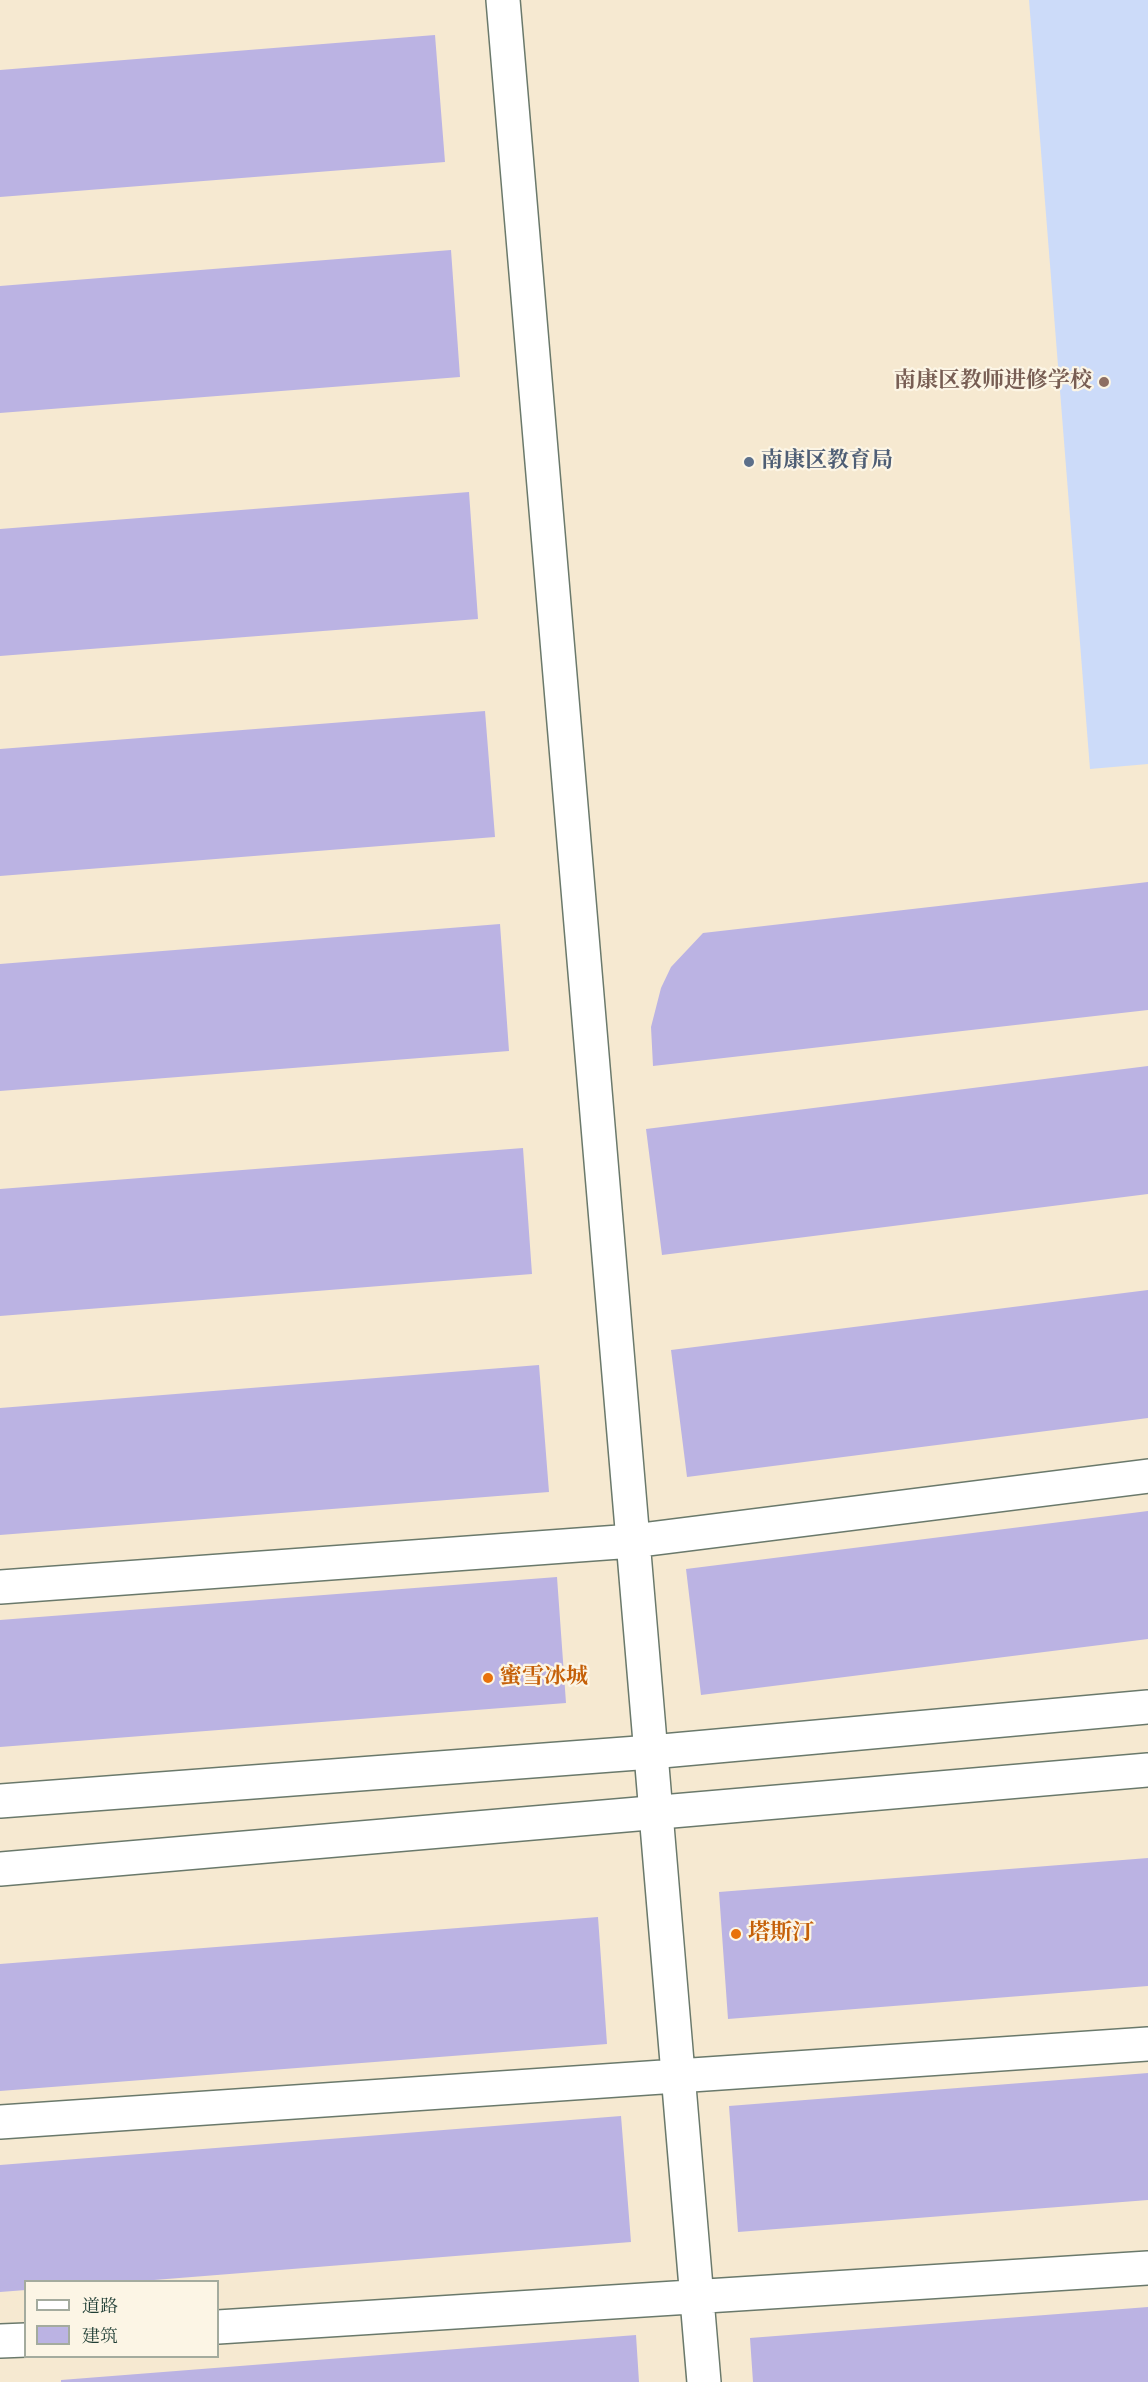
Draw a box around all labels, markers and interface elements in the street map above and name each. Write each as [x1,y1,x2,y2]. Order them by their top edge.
place label: 南康区教师进修学校 [894,369,1092,395]
marker: 南康区教师进修学校 [1097,375,1111,389]
place label: 南康区教育局 [761,449,893,475]
marker: 南康区教育局 [742,455,756,469]
place label: 蜜雪冰城 [500,1665,588,1691]
marker: 蜜雪冰城 [481,1671,495,1685]
place label: 塔斯汀 [748,1921,814,1947]
marker: 塔斯汀 [729,1927,743,1941]
legend [24,2280,219,2358]
text: 道路 [82,2294,118,2319]
text: 建筑 [82,2324,118,2349]

